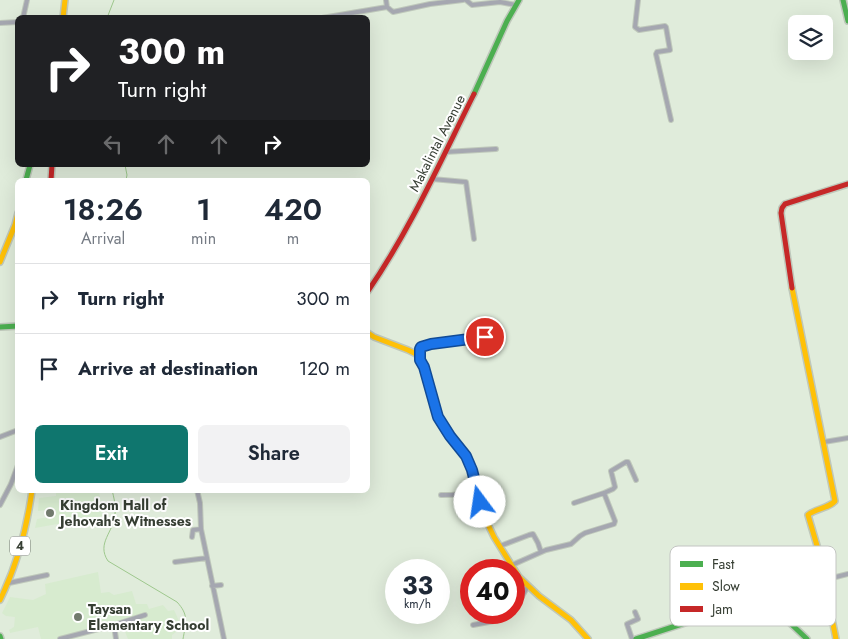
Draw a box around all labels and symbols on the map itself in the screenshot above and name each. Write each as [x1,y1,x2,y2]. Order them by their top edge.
street label: Makalintal Avenue [404,91,470,195]
pin [464,316,506,358]
position arrow [453,475,505,527]
place label: Kingdom Hall of Jehovah's Witnesses [57,495,192,531]
marker: Kingdom Hall of Jehovah's Witnesses [44,507,56,519]
road number: 4 [10,536,30,556]
legend [670,546,836,626]
text: Fast [712,554,735,574]
speed limit sign: 40 [460,559,525,624]
text: Slow [712,576,740,596]
place label: Taysan Elementary School [88,599,209,635]
text: Jam [710,599,733,619]
marker: Taysan Elementary School [72,611,84,623]

